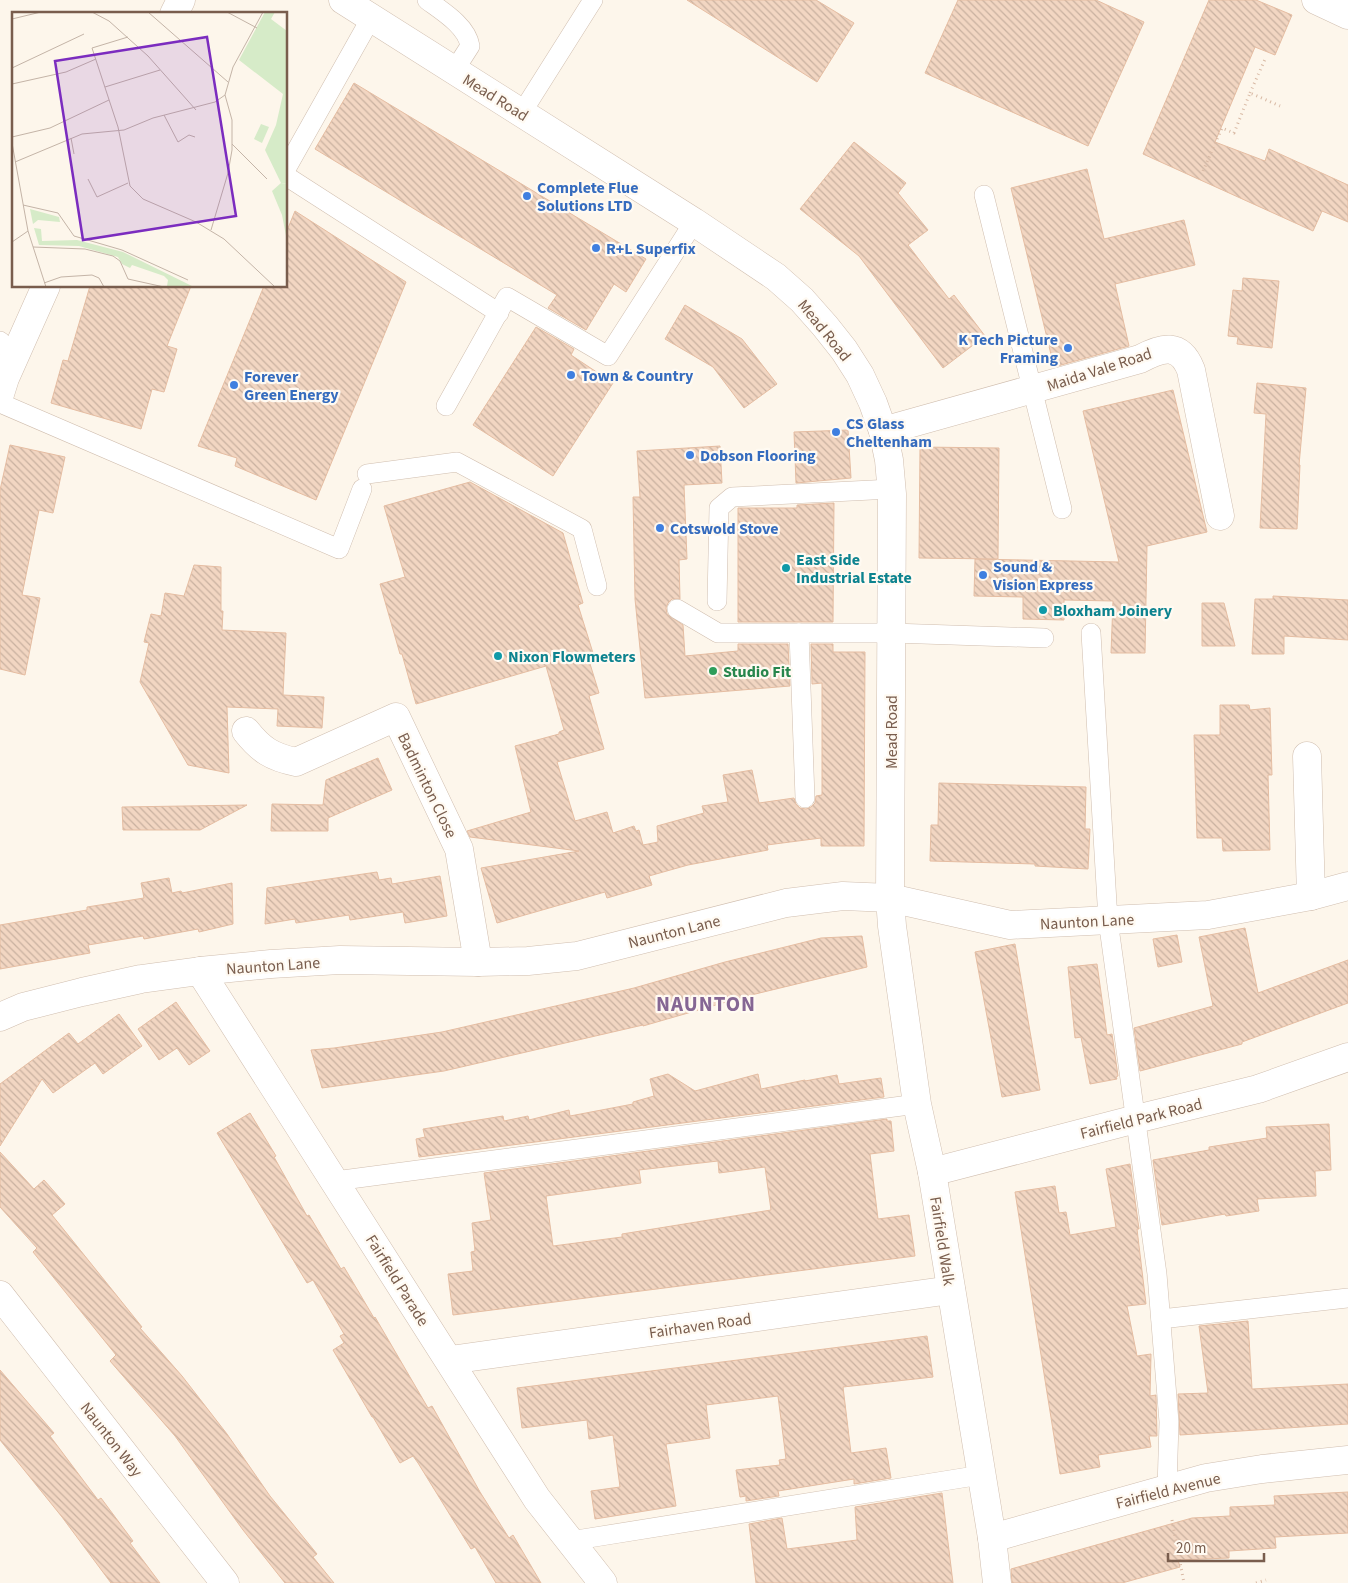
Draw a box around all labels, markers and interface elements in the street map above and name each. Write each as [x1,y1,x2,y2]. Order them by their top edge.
inset map [12,12,288,288]
street label: Mead Road [458,69,533,127]
place label: Complete Flue Solutions LTD [537,177,638,217]
marker: Complete Flue Solutions LTD [521,190,533,202]
place label: R+L Superfix [606,238,696,260]
marker: R+L Superfix [590,242,602,254]
street label: Mead Road [792,295,856,366]
place label: K Tech Picture Framing [958,329,1058,369]
marker: K Tech Picture Framing [1062,342,1074,354]
street label: Maida Vale Road [1044,343,1155,397]
place label: Town & Country [581,365,694,387]
place label: Forever Green Energy [244,366,339,406]
marker: Town & Country [565,369,577,381]
marker: Forever Green Energy [228,379,240,391]
place label: CS Glass Cheltenham [846,413,932,453]
marker: CS Glass Cheltenham [830,426,842,438]
place label: Dobson Flooring [700,445,816,467]
marker: Dobson Flooring [684,449,696,461]
place label: Cotswold Stove [670,518,779,540]
marker: Cotswold Stove [654,522,666,534]
place label: East Side Industrial Estate [796,549,912,589]
place label: Sound & Vision Express [992,556,1093,596]
marker: East Side Industrial Estate [780,562,792,574]
marker: Sound & Vision Express [977,569,989,581]
place label: Bloxham Joinery [1053,600,1173,622]
marker: Bloxham Joinery [1037,604,1049,616]
place label: Nixon Flowmeters [508,646,636,668]
marker: Nixon Flowmeters [492,650,504,662]
place label: Studio Fit [723,661,791,683]
marker: Studio Fit [707,665,719,677]
street label: Mead Road [881,695,903,769]
street label: Badminton Close [392,729,462,842]
street label: Naunton Lane [1039,909,1135,935]
street label: Naunton Lane [626,910,723,954]
street label: Naunton Lane [225,952,321,980]
district label: NAUNTON [656,989,756,1019]
street label: Fairfield Park Road [1078,1093,1205,1145]
street label: Fairfield Walk [924,1195,960,1287]
street label: Fairfield Parade [360,1231,434,1331]
street label: Fairhaven Road [647,1308,753,1344]
street label: Naunton Way [75,1398,148,1482]
street label: Fairfield Avenue [1114,1467,1223,1515]
scale bar [1168,1530,1264,1562]
text: 20 m [1176,1538,1206,1559]

